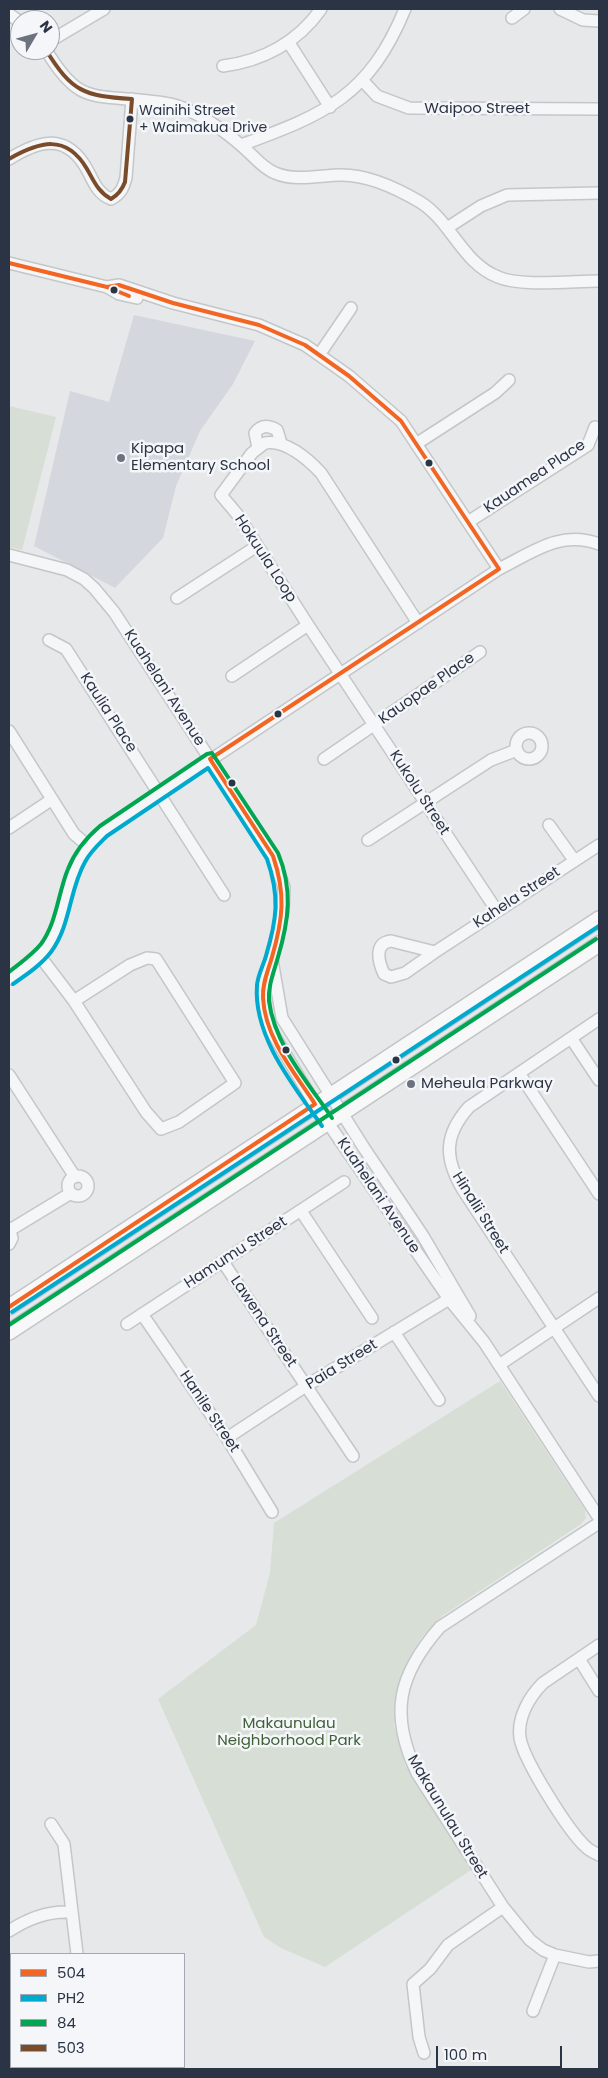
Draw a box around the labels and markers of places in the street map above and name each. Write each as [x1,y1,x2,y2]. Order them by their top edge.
place label: Wainihi Street + Waimakua Drive [139,103,267,136]
marker: Wainihi Street + Waimakua Drive [125,114,135,124]
unlabelled marker [109,285,119,295]
place label: Kipapa Elementary School [131,440,270,475]
marker: Kipapa Elementary School [115,452,127,464]
unlabelled marker [424,458,434,468]
unlabelled marker [273,709,283,719]
unlabelled marker [227,778,237,788]
unlabelled marker [281,1045,291,1055]
unlabelled marker [391,1055,401,1065]
place label: Meheula Parkway [421,1075,553,1093]
marker: Meheula Parkway [405,1078,417,1090]

